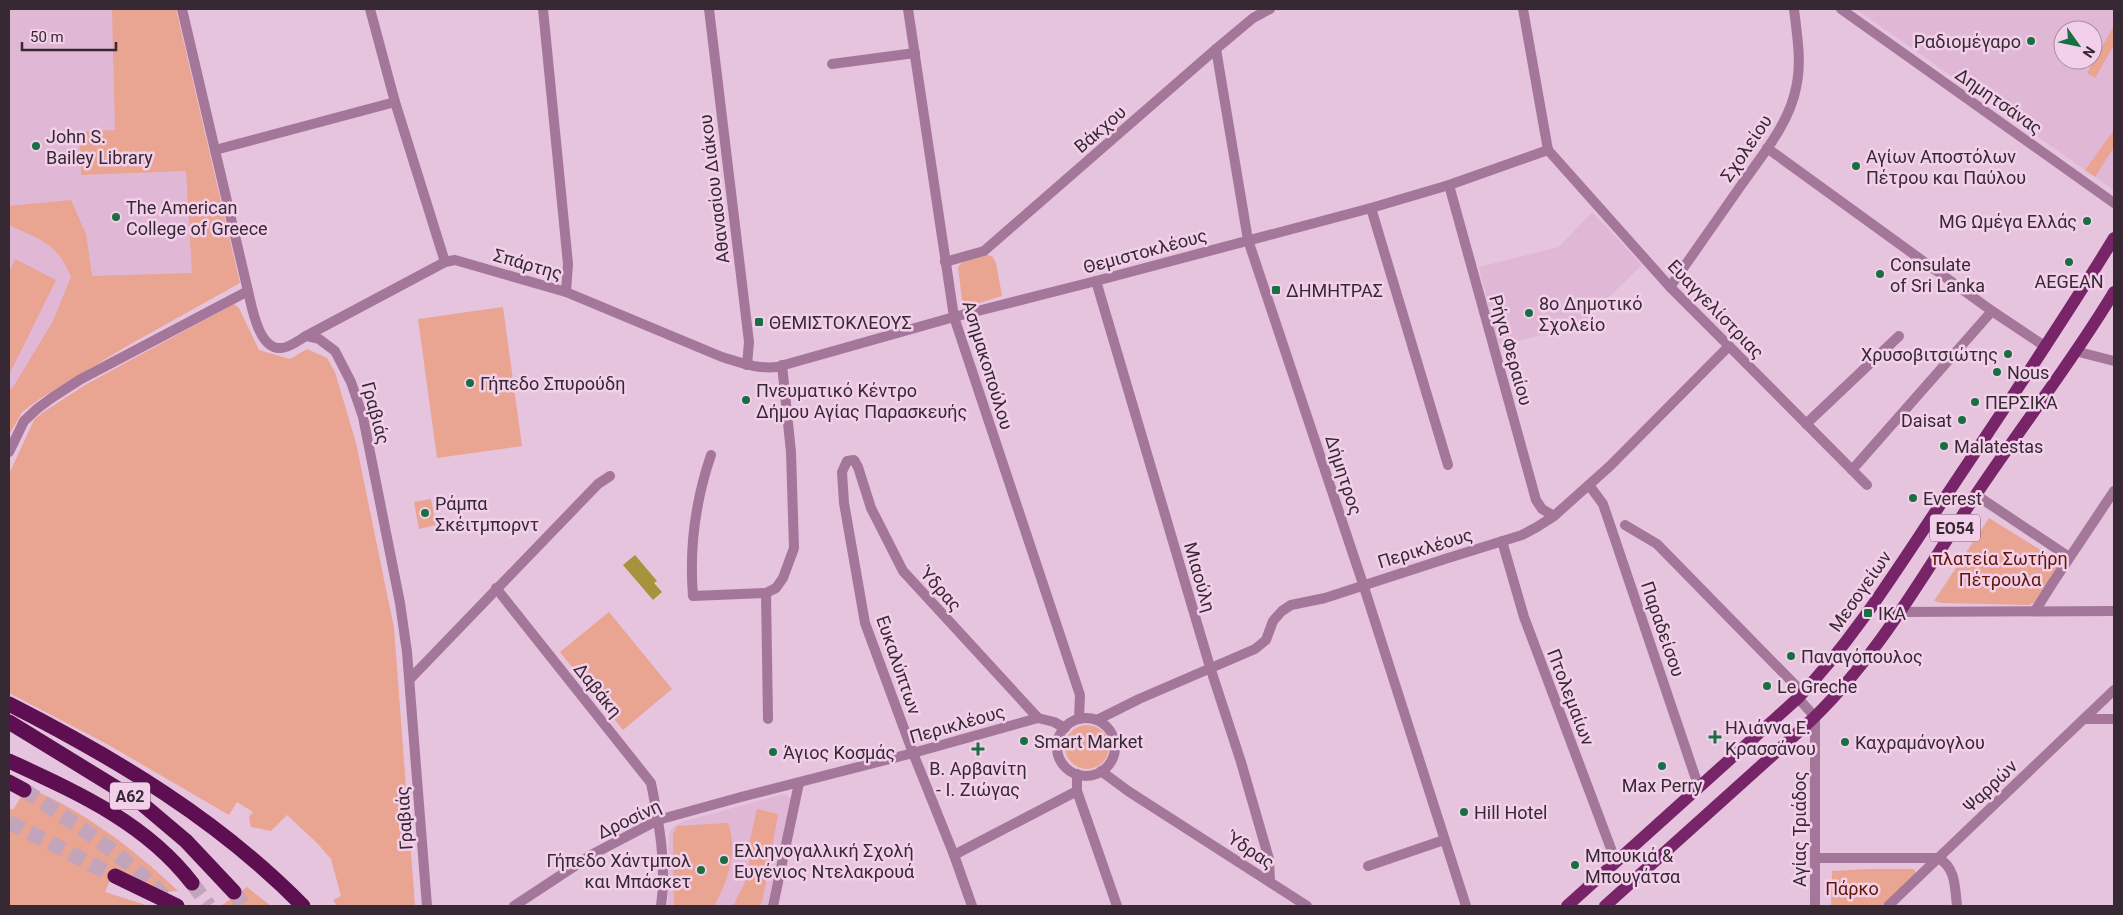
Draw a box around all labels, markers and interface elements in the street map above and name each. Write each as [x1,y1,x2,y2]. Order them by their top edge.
scale bar [22,20,116,52]
north arrow [2053,20,2103,70]
text: 50 m [30,28,64,46]
place label: Ραδιομέγαρο [1914,31,2021,52]
marker: Ραδιομέγαρο [2025,35,2037,47]
text: N [2079,44,2098,61]
street label: Δημητσάνας [1951,63,2047,139]
street label: Βάκχου [1070,101,1130,157]
street label: Σχολείου [1716,111,1776,185]
street label: Αθανασίου Διάκου [694,113,734,265]
place label: John S. Bailey Library [46,126,153,168]
marker: John S. Bailey Library [30,140,42,152]
place label: Αγίων Αποστόλων Πέτρου και Παύλου [1866,146,2026,188]
marker: Αγίων Αποστόλων Πέτρου και Παύλου [1850,160,1862,172]
place label: The American College of Greece [126,197,268,239]
marker: The American College of Greece [110,211,122,223]
place label: MG Ωμέγα Ελλάς [1939,211,2077,232]
marker: MG Ωμέγα Ελλάς [2081,215,2093,227]
street label: Θεμιστοκλέους [1081,224,1209,278]
street label: Σπάρτης [491,244,565,284]
place label: Consulate of Sri Lanka [1890,254,1985,296]
street label: Ευαγγελίστριας [1664,255,1768,363]
marker: AEGEAN [2063,256,2075,268]
marker: Consulate of Sri Lanka [1874,268,1886,280]
place label: AEGEAN [2034,271,2104,292]
place label: ΔΗΜΗΤΡΑΣ [1286,280,1383,301]
marker: ΔΗΜΗΤΡΑΣ [1270,284,1282,296]
street label: Ρήγα Φεραίου [1485,292,1537,408]
place label: 8ο Δημοτικό Σχολείο [1539,293,1643,335]
street label: Ασημακοπούλου [958,298,1018,432]
marker: 8ο Δημοτικό Σχολείο [1523,307,1535,319]
place label: ΘΕΜΙΣΤΟΚΛΕΟΥΣ [769,312,912,333]
marker: ΘΕΜΙΣΤΟΚΛΕΟΥΣ [753,316,765,328]
place label: Χρυσοβιτσιώτης [1861,344,1998,365]
marker: Χρυσοβιτσιώτης [2002,348,2014,360]
place label: Nous [2007,362,2049,383]
marker: Nous [1991,366,2003,378]
place label: Γήπεδο Σπυρούδη [480,373,625,394]
marker: Γήπεδο Σπυρούδη [464,377,476,389]
street label: Γραβιάς [358,379,394,447]
place label: Πνευματικό Κέντρο Δήμου Αγίας Παρασκευής [756,380,967,422]
place label: ΠΕΡΣΙΚΑ [1985,392,2058,413]
marker: Πνευματικό Κέντρο Δήμου Αγίας Παρασκευής [740,394,752,406]
marker: ΠΕΡΣΙΚΑ [1969,396,1981,408]
place label: Daisat [1901,410,1952,431]
marker: Daisat [1956,414,1968,426]
street label: Δήμητρος [1321,432,1367,518]
place label: Malatestas [1954,436,2043,457]
marker: Malatestas [1938,440,1950,452]
place label: Everest [1923,488,1982,509]
marker: Everest [1907,492,1919,504]
place label: Ράμπα Σκέιτμπορντ [435,493,539,535]
marker: Ράμπα Σκέιτμπορντ [419,507,431,519]
road number: ΕΟ54 [1930,514,1980,542]
street label: Περικλέους [1375,524,1475,572]
street label: Μιαούλη [1180,540,1220,614]
street label: Μεσογείων [1825,546,1896,635]
park label: πλατεία Σωτήρη Πέτρουλα [1932,548,2068,590]
street label: Ύδρας [915,561,966,615]
street label: Παραδείσου [1637,579,1689,679]
place label: ΙΚΑ [1878,603,1906,624]
marker: ΙΚΑ [1862,607,1874,619]
street label: Ευκαλύπτων [872,613,926,718]
street label: Πτολεμαίων [1543,646,1599,748]
place label: Παναγόπουλος [1801,646,1923,667]
marker: Παναγόπουλος [1785,650,1797,662]
street label: Δαβάκη [570,659,626,721]
place label: Le Greche [1777,676,1857,697]
marker: Le Greche [1761,680,1773,692]
street label: Περικλέους [907,700,1007,748]
place label: Ηλιάννα Ε. Κρασσάνου [1725,717,1816,759]
place label: Smart Market [1034,731,1143,752]
marker: Ηλιάννα Ε. Κρασσάνου [1709,731,1721,743]
place label: Καχραμάνογλου [1855,732,1985,753]
marker: Smart Market [1018,735,1030,747]
marker: Καχραμάνογλου [1839,736,1851,748]
place label: Άγιος Κοσμάς [783,742,895,763]
marker: Β. Αρβανίτη - Ι. Ζιώγας [972,743,984,755]
marker: Άγιος Κοσμάς [767,746,779,758]
street label: Ψαρρών [1959,755,2021,817]
place label: Β. Αρβανίτη - Ι. Ζιώγας [929,758,1027,800]
marker: Max Perry [1656,760,1668,772]
street label: Αγίας Τριάδος [1789,771,1810,887]
place label: Max Perry [1622,775,1703,796]
road number: Α62 [110,782,150,809]
street label: Γραβιάς [391,785,417,851]
street label: Δροσίνη [594,795,664,843]
place label: Hill Hotel [1474,802,1547,823]
marker: Hill Hotel [1458,806,1470,818]
street label: Ύδρας [1222,826,1278,873]
place label: Ελληνογαλλική Σχολή Ευγένιος Ντελακρουά [734,840,915,882]
place label: Μπουκιά & Μπουγάτσα [1585,845,1681,887]
place label: Γήπεδο Χάντμπολ και Μπάσκετ [547,850,691,892]
marker: Ελληνογαλλική Σχολή Ευγένιος Ντελακρουά [718,854,730,866]
marker: Μπουκιά & Μπουγάτσα [1569,859,1581,871]
marker: Γήπεδο Χάντμπολ και Μπάσκετ [695,864,707,876]
park label: Πάρκο [1825,878,1879,899]

